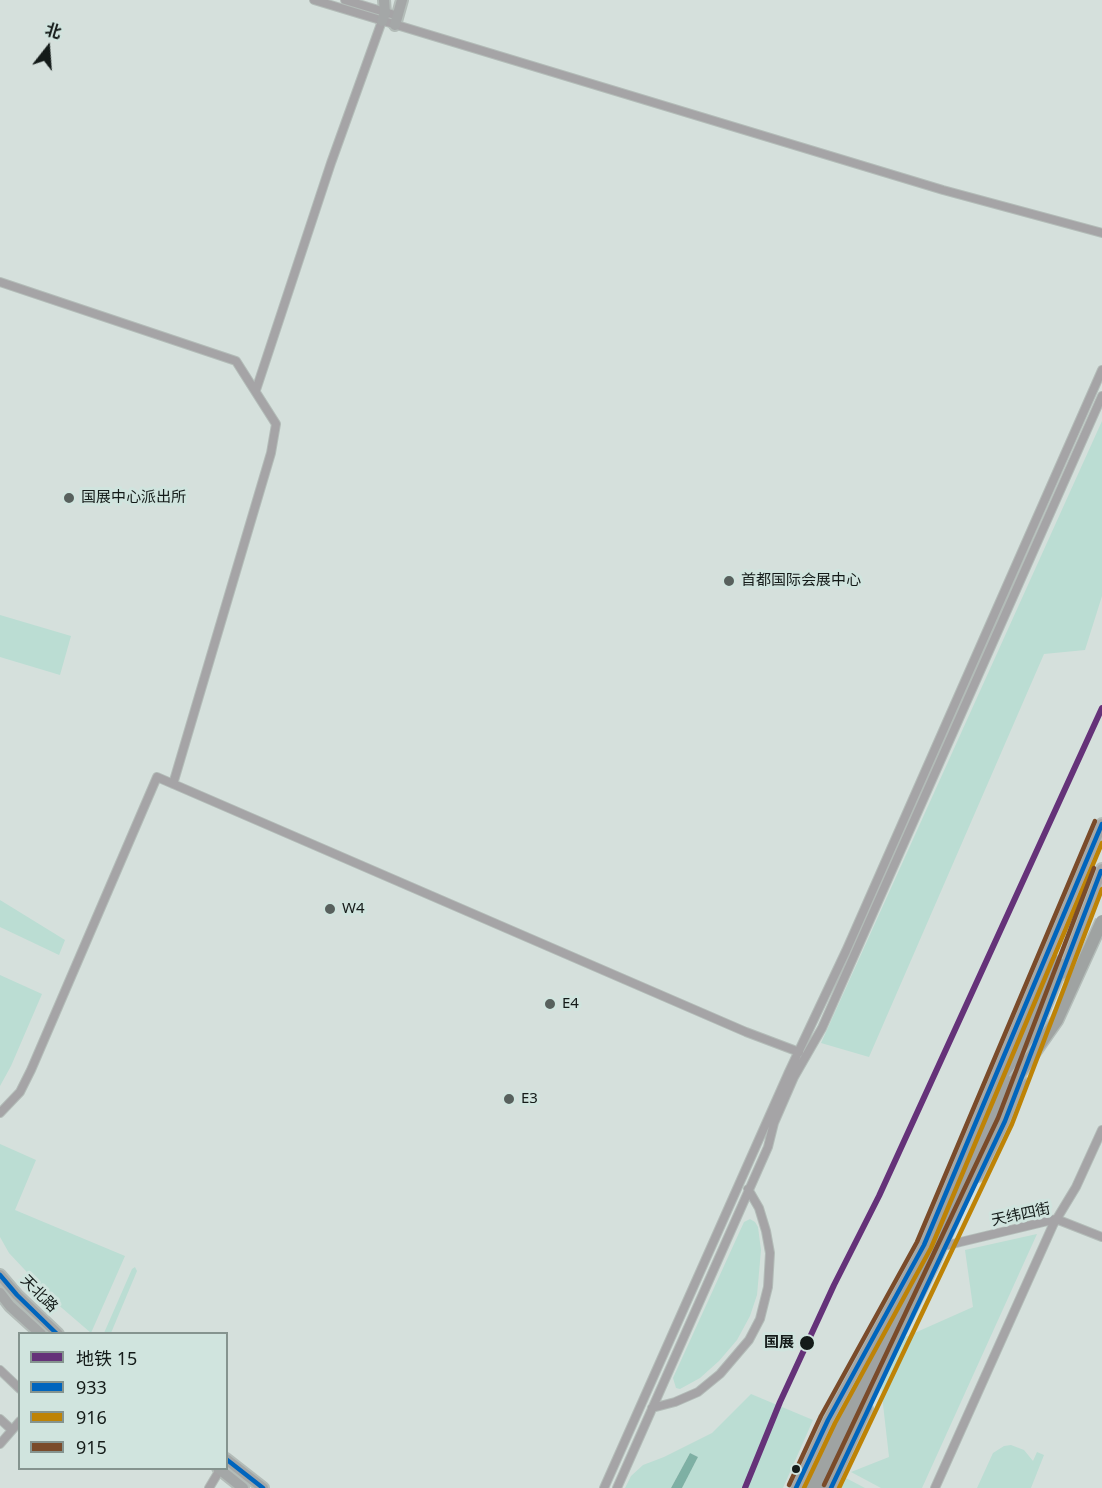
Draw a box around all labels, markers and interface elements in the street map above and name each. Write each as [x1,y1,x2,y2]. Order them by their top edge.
north arrow [18,18,78,78]
text: 北 [42,18,64,44]
place label: 国展中心派出所 [81,489,186,507]
marker: 国展中心派出所 [62,491,76,505]
place label: 首都国际会展中心 [741,572,861,590]
marker: 首都国际会展中心 [722,574,736,588]
place label: W4 [342,900,365,918]
marker: W4 [323,902,337,916]
place label: E4 [562,995,579,1013]
marker: E4 [543,997,557,1011]
place label: E3 [521,1090,538,1108]
marker: E3 [502,1092,516,1106]
street label: 天纬四街 [990,1200,1052,1230]
street label: 天北路 [17,1272,61,1316]
legend [18,1332,228,1470]
place label: 国展 [764,1334,794,1352]
marker: 国展 [798,1334,816,1352]
text: 地铁 15 [76,1346,137,1370]
text: 933 [76,1375,107,1399]
text: 916 [76,1405,107,1429]
text: 915 [76,1435,107,1459]
unlabelled marker [790,1463,802,1475]

